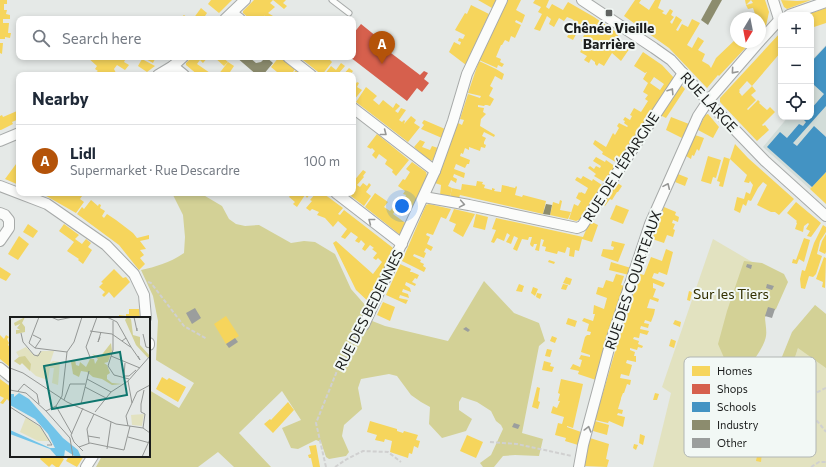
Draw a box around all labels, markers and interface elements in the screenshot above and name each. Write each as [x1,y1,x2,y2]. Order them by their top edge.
marker: Chênée Vieille Barrière [604,8,614,18]
north arrow [730,12,766,48]
map controls [778,12,814,120]
button: + [778,12,814,48]
search box [16,16,356,60]
place label: Chênée Vieille Barrière [564,19,654,52]
icon: search [30,27,52,49]
text: Search here [62,29,141,47]
pin: A [369,31,395,64]
button: − [778,48,814,84]
one-way arrow [731,67,738,74]
street label: RUE LARGE [677,68,741,135]
button: locate [778,84,814,120]
text: Nearby [32,88,89,109]
one-way arrow [666,88,673,95]
street label: RUE DE L'ÉPARGNE [579,109,662,225]
one-way arrow [379,128,386,135]
text: Lidl [70,144,96,162]
text: A [40,153,50,169]
text: 100 m [304,153,340,169]
text: Supermarket · Rue Descardre [70,162,240,178]
one-way arrow [662,182,670,190]
your location [392,196,412,216]
one-way arrow [459,199,465,208]
street label: RUE DES COURTEAUX [601,208,664,352]
one-way arrow [369,218,376,225]
street label: RUE DES BEDENNES [331,246,406,373]
park label: Sur les Tiers [693,285,769,302]
inset map [10,317,150,457]
legend [684,357,816,457]
text: Homes [717,364,752,377]
text: Shops [717,382,748,395]
text: Schools [717,400,756,413]
text: Industry [717,418,759,431]
one-way arrow [583,426,591,432]
text: Other [717,436,748,449]

